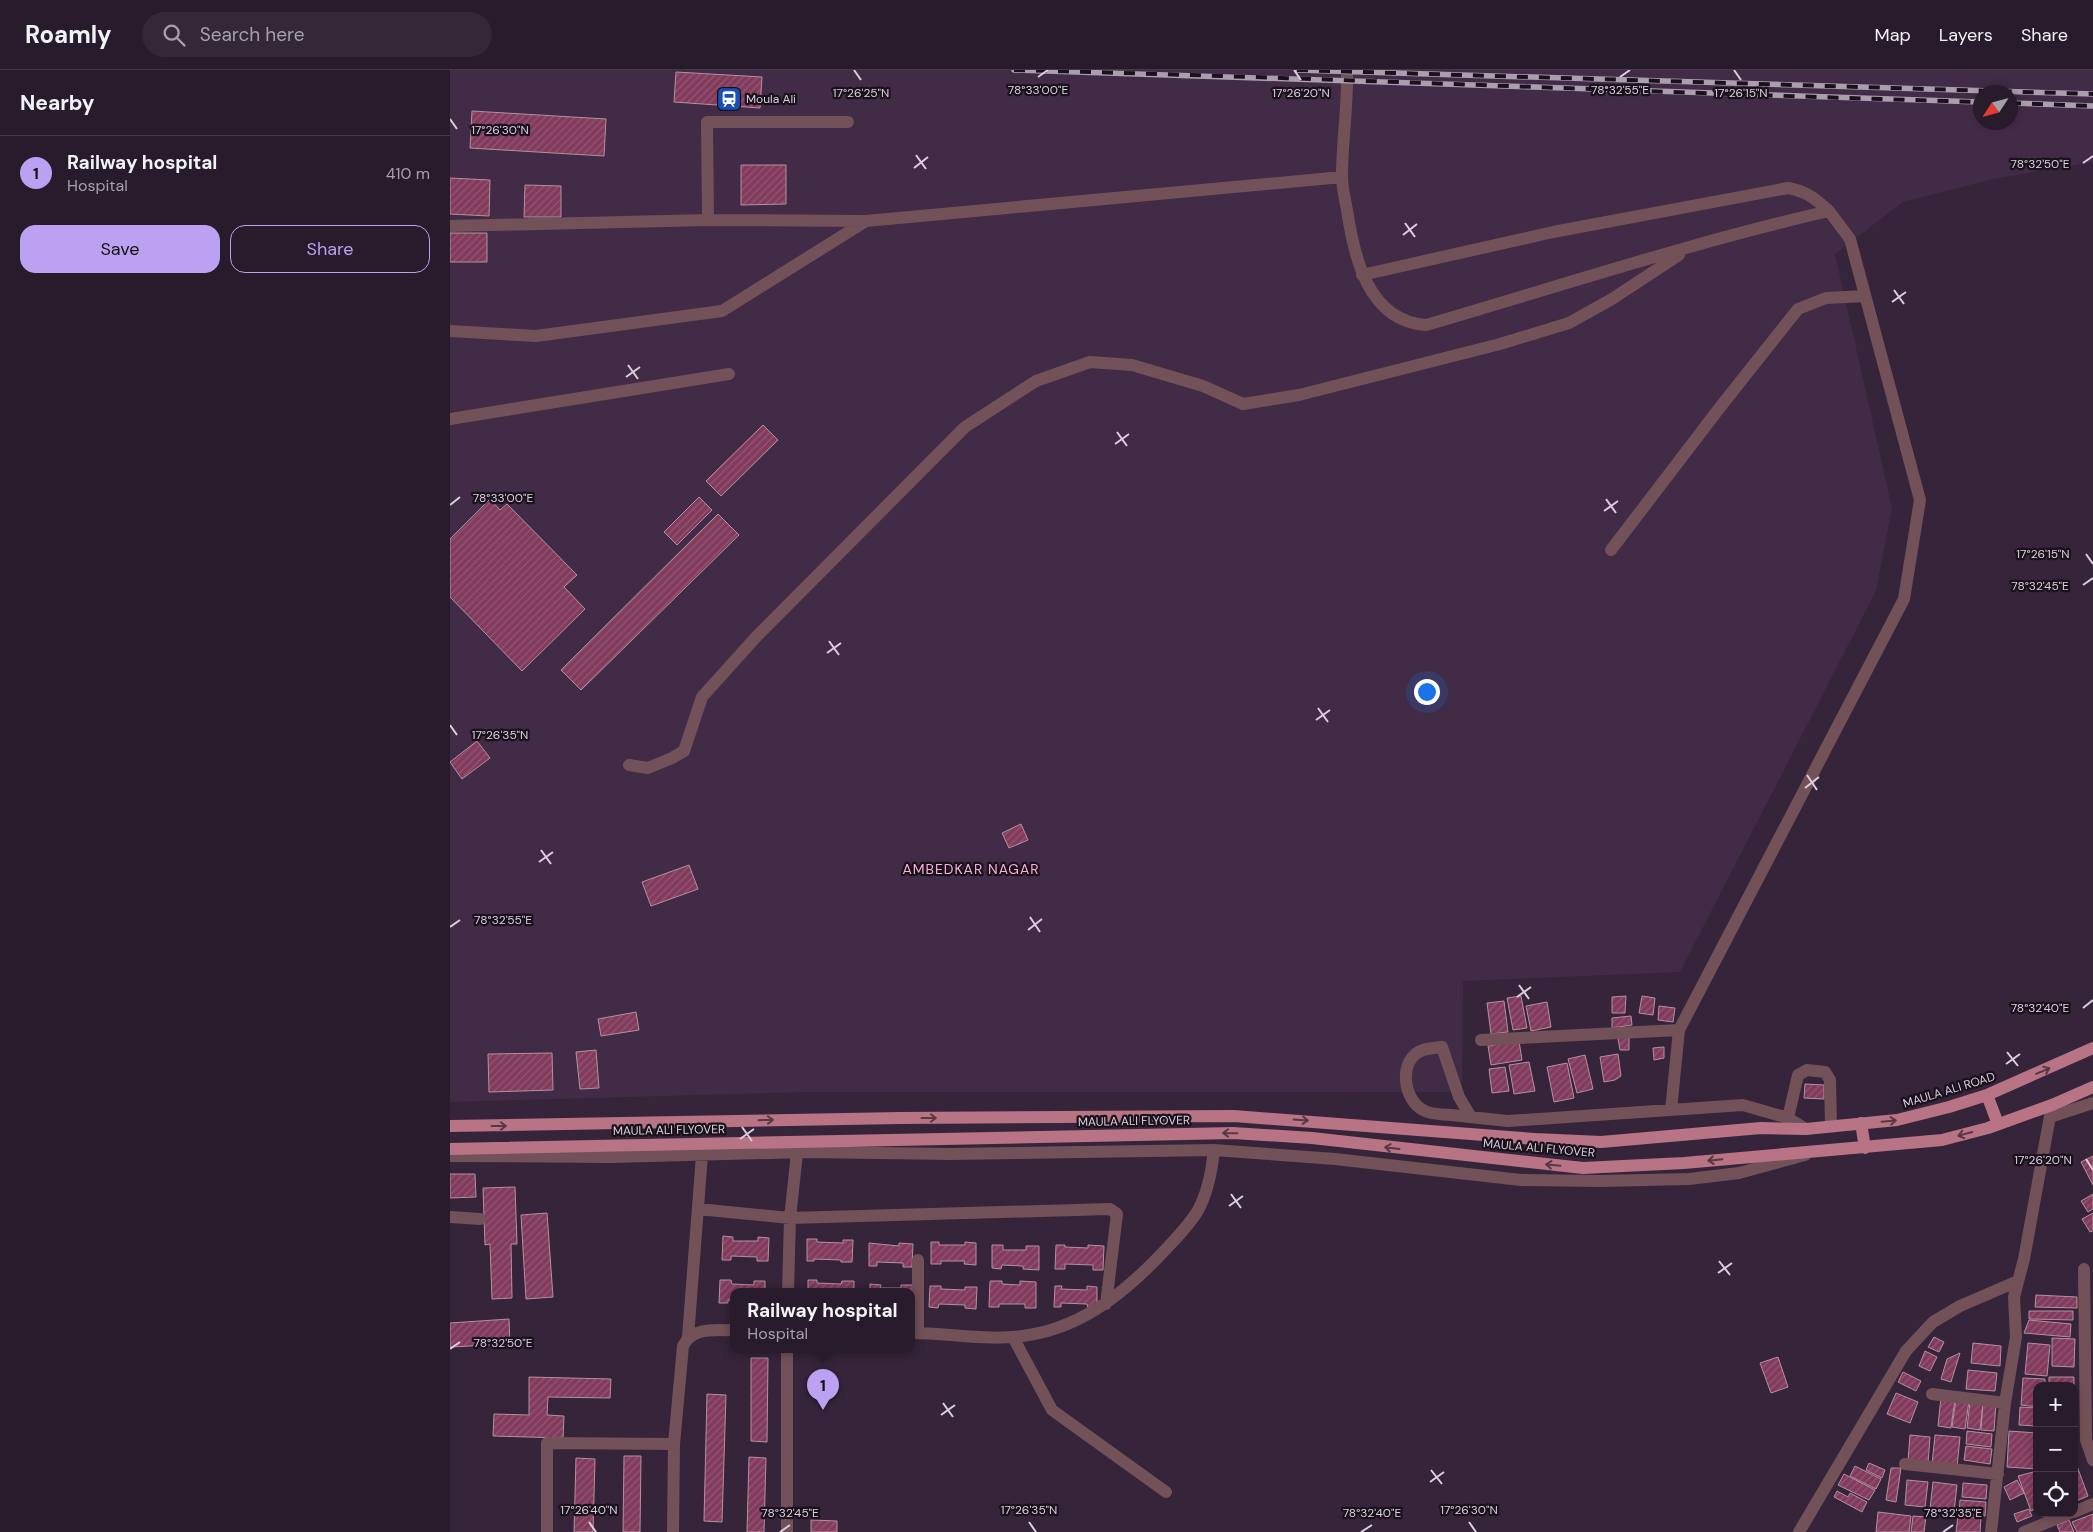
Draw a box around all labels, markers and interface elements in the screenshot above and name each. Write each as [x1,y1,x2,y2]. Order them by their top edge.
search box [142,12,492,57]
text: Roamly [25,19,112,50]
icon: search [160,21,188,49]
text: Search here [200,22,304,47]
text: Map [1875,23,1911,47]
text: Layers [1939,23,1993,47]
text: Share [2021,23,2068,47]
text: 78°33'00"E [1008,82,1068,98]
text: 78°32'55"E [1591,82,1649,98]
text: 17°26'25"N [833,85,889,101]
text: 17°26'20"N [1272,85,1330,101]
text: 17°26'15"N [1714,85,1768,101]
north arrow [1973,85,2018,130]
station icon: Moula Ali [716,86,742,112]
text: Nearby [20,89,94,117]
place label: Moula Ali [746,91,796,107]
text: 17°26'30"N [471,122,529,138]
text: Railway hospital [67,150,217,175]
text: 78°32'50"E [2011,156,2070,172]
text: 1 [33,163,39,184]
text: 410 m [386,163,430,184]
text: Hospital [67,175,128,196]
button: Save [20,225,220,273]
button: Share [230,225,430,273]
text: 78°33'00"E [473,490,533,506]
text: 17°26'15"N [2016,546,2070,562]
text: 78°32'45"E [2011,578,2069,594]
your location [1414,679,1440,705]
text: 17°26'35"N [472,727,528,743]
district label: AMBEDKAR NAGAR [902,860,1040,878]
text: 78°32'55"E [474,912,532,928]
text: 78°32'40"E [2011,1000,2070,1016]
one-way arrow [2035,1066,2050,1076]
street label: MAULA ALI ROAD [1901,1068,1997,1112]
street label: MAULA ALI FLYOVER [1078,1112,1190,1130]
one-way arrow [920,1113,936,1123]
one-way arrow [758,1115,774,1125]
one-way arrow [1293,1116,1309,1125]
one-way arrow [1881,1116,1897,1125]
one-way arrow [490,1121,506,1131]
street label: MAULA ALI FLYOVER [613,1121,725,1139]
one-way arrow [1222,1129,1238,1138]
one-way arrow [1958,1130,1974,1139]
street label: MAULA ALI FLYOVER [1482,1135,1596,1161]
one-way arrow [1384,1143,1400,1153]
text: 17°26'20"N [2014,1152,2072,1168]
one-way arrow [1708,1155,1724,1165]
one-way arrow [1546,1160,1562,1170]
popup [730,1288,915,1353]
text: Railway hospital [747,1298,898,1323]
text: Hospital [747,1323,808,1344]
text: 78°32'50"E [474,1335,533,1351]
pin: 1 [807,1369,839,1410]
map controls [2033,1382,2078,1517]
button: + [2033,1382,2078,1427]
button: − [2033,1427,2078,1472]
button: locate [2033,1472,2078,1517]
text: 17°26'40"N [560,1502,618,1518]
text: 17°26'35"N [1001,1502,1057,1518]
text: 17°26'30"N [1440,1502,1498,1518]
text: 78°32'45"E [761,1505,819,1521]
text: 78°32'40"E [1343,1505,1402,1521]
text: 78°32'35"E [1924,1505,1982,1521]

